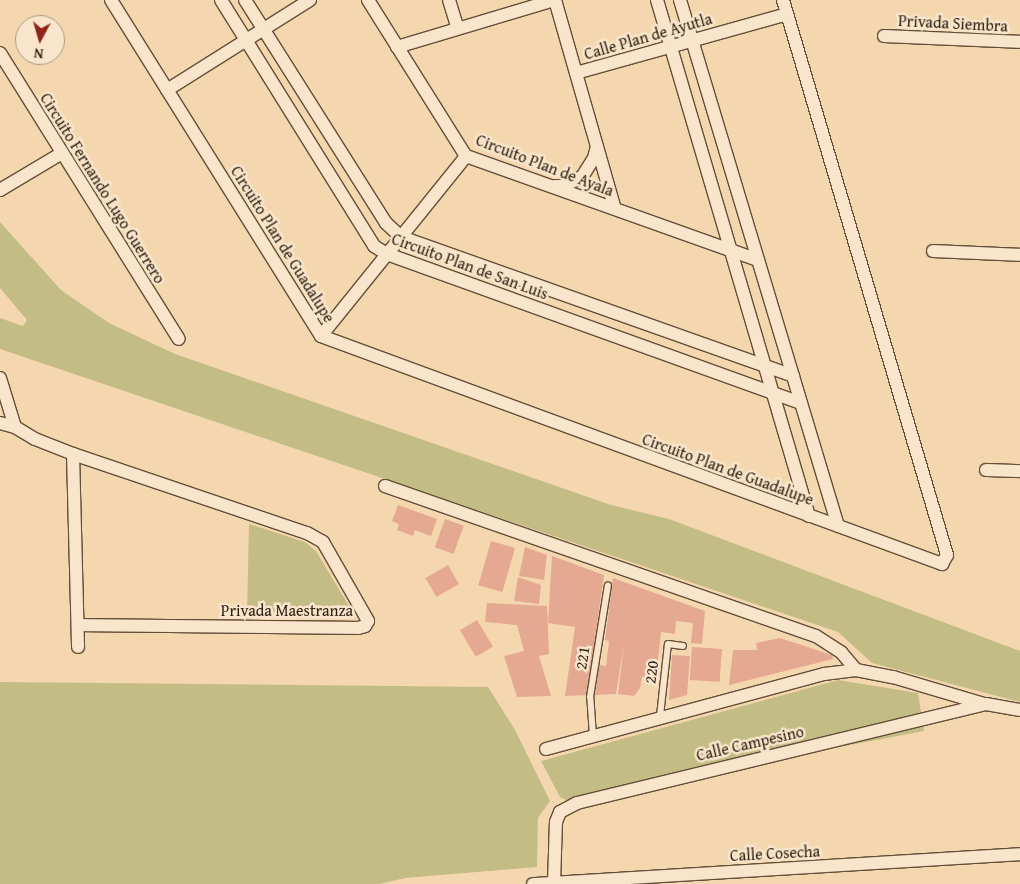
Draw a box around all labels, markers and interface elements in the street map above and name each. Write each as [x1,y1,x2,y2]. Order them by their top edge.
street label: Calle Plan de Ayutla [582,9,714,63]
street label: Privada Siembra [898,11,1008,35]
north arrow [15,15,65,65]
text: N [33,43,44,64]
street label: Circuito Fernando Lugo Guerrero [36,89,170,287]
street label: Circuito Plan de Ayala [473,130,617,200]
street label: Circuito Plan de Guadalupe [227,162,339,326]
street label: Circuito Plan de San Luis [389,229,551,303]
street label: Circuito Plan de Guadalupe [640,429,816,509]
street label: Privada Maestranza [221,600,353,620]
street label: 221 [571,645,593,671]
street label: 220 [640,659,662,685]
street label: Calle Campesino [694,721,806,765]
street label: Calle Cosecha [729,841,821,865]

